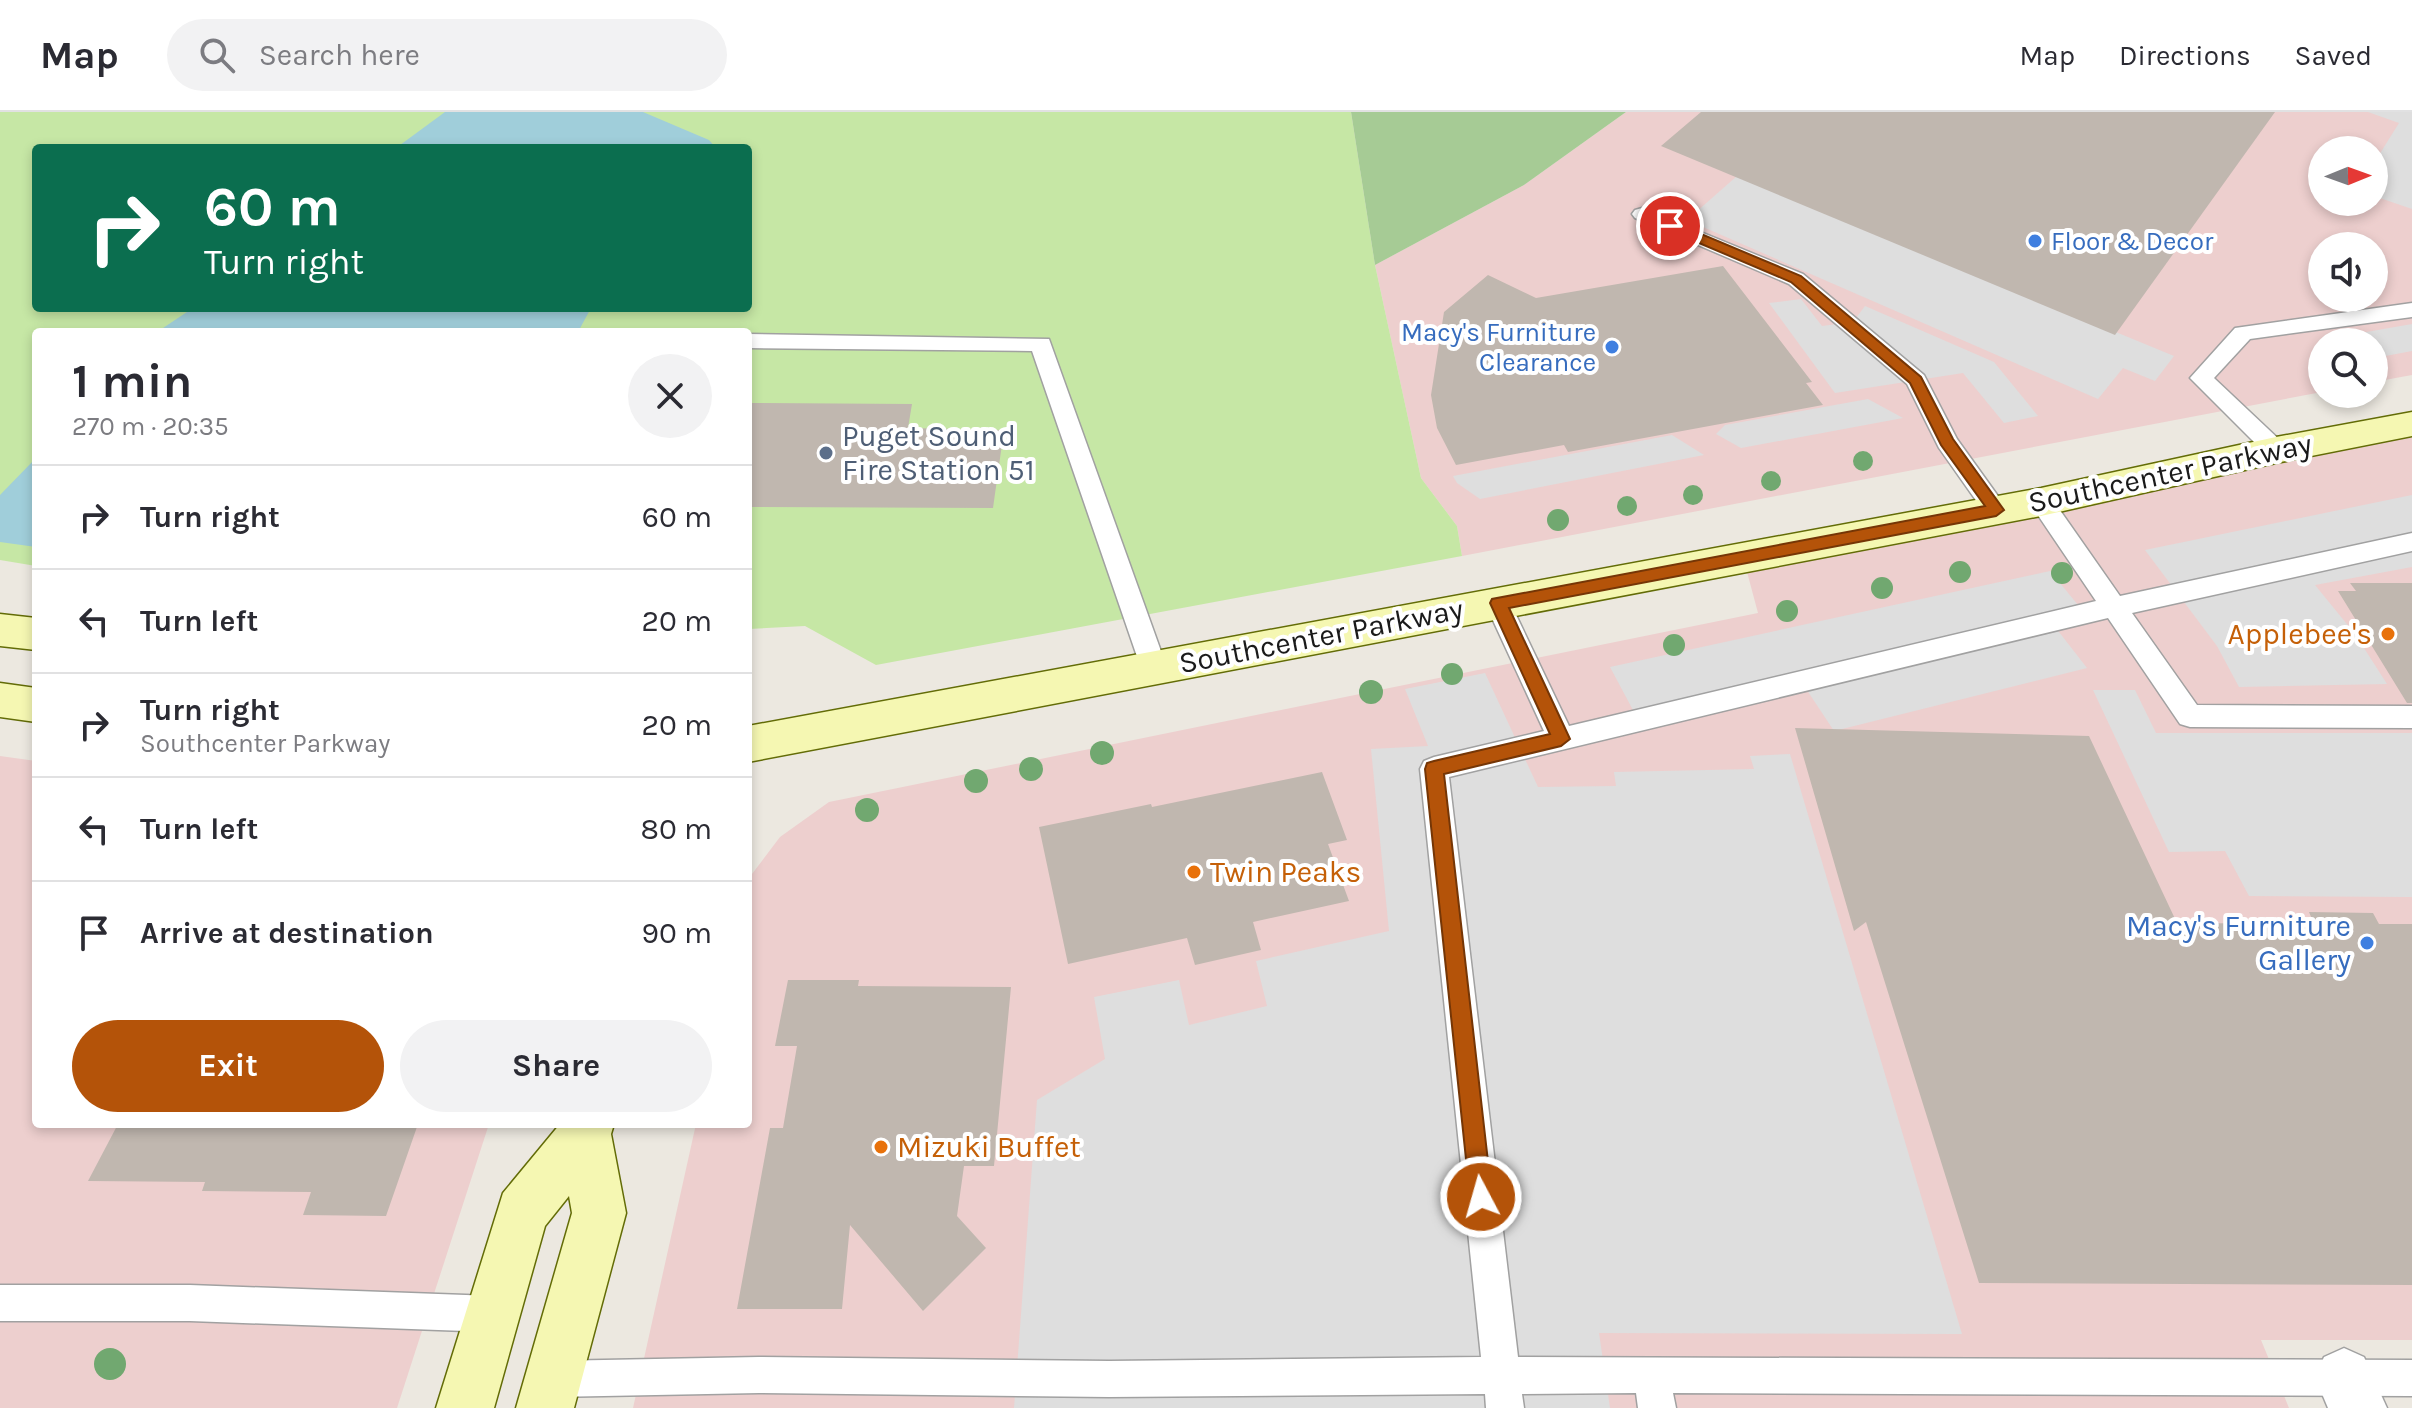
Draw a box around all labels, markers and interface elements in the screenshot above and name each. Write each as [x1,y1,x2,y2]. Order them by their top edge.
search box [167,19,727,91]
text: Map [40,33,119,78]
icon: search [195,33,239,77]
text: Search here [259,37,420,73]
text: Map [2020,39,2075,72]
text: Directions [2119,39,2251,72]
text: Saved [2295,39,2372,72]
north arrow [2308,136,2388,216]
map controls [2308,136,2388,408]
text: 60 m [204,174,341,239]
icon: right [72,176,176,280]
pin [1636,192,1704,260]
icon: arrive [1648,204,1692,248]
place label: Floor & Decor [2051,226,2214,257]
marker: Floor & Decor [2026,232,2044,250]
button: sound [2308,232,2388,312]
text: Turn right [204,241,364,283]
place label: Macy's Furniture Clearance [1401,317,1596,378]
button: search [2308,328,2388,408]
marker: Macy's Furniture Clearance [1603,338,1621,356]
text: 1 min [72,353,192,409]
button: close [628,354,712,438]
text: 270 m · 20:35 [72,411,229,442]
place label: Puget Sound Fire Station 51 [842,418,1035,488]
street label: Southcenter Parkway [2025,425,2315,521]
marker: Puget Sound Fire Station 51 [817,444,835,462]
icon: right [72,495,116,539]
text: Turn right [140,499,280,535]
text: 60 m [642,499,712,535]
street label: Southcenter Parkway [1176,591,1466,681]
icon: left [72,599,116,643]
text: Turn left [140,603,258,639]
text: 20 m [642,603,712,639]
place label: Applebee's [2227,616,2372,652]
marker: Applebee's [2379,625,2397,643]
text: Turn right [140,692,280,728]
icon: right [72,703,116,747]
text: 20 m [642,707,712,743]
text: Southcenter Parkway [140,728,390,759]
icon: left [72,807,116,851]
text: Turn left [140,811,258,847]
text: 80 m [641,811,712,847]
place label: Twin Peaks [1210,854,1361,890]
marker: Twin Peaks [1185,863,1203,881]
place label: Macy's Furniture Gallery [2126,908,2351,978]
icon: arrive [72,911,116,955]
text: Arrive at destination [140,915,434,951]
text: 90 m [642,915,712,951]
marker: Macy's Furniture Gallery [2358,934,2376,952]
button: Exit [72,1020,384,1112]
button: Share [400,1020,712,1112]
place label: Mizuki Buffet [897,1129,1081,1165]
marker: Mizuki Buffet [872,1138,890,1156]
position arrow [1439,1155,1523,1239]

